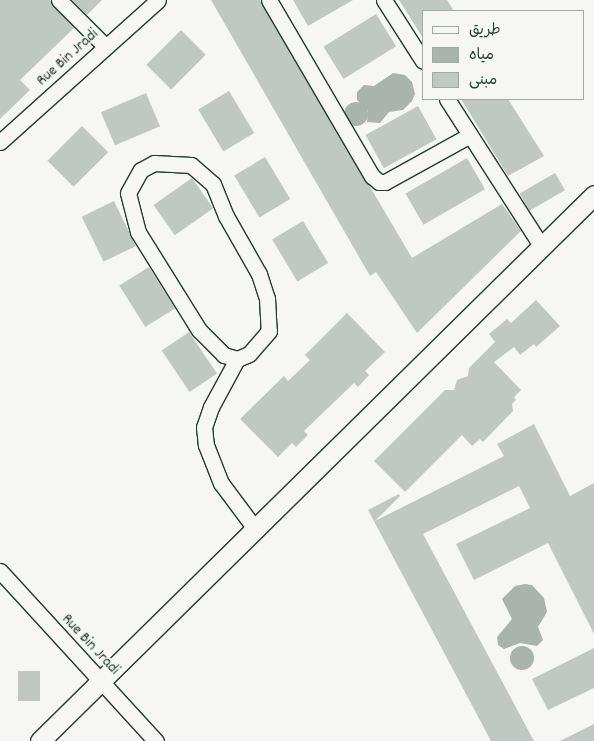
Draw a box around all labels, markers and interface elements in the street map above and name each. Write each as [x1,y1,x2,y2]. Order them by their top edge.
legend [422,10,584,100]
text: طريق [469,20,501,42]
street label: Rue Bin Jradi [33,25,103,91]
text: مياه [469,45,494,67]
text: مبنى [469,70,497,92]
street label: Rue Bin Jradi [57,610,123,680]

